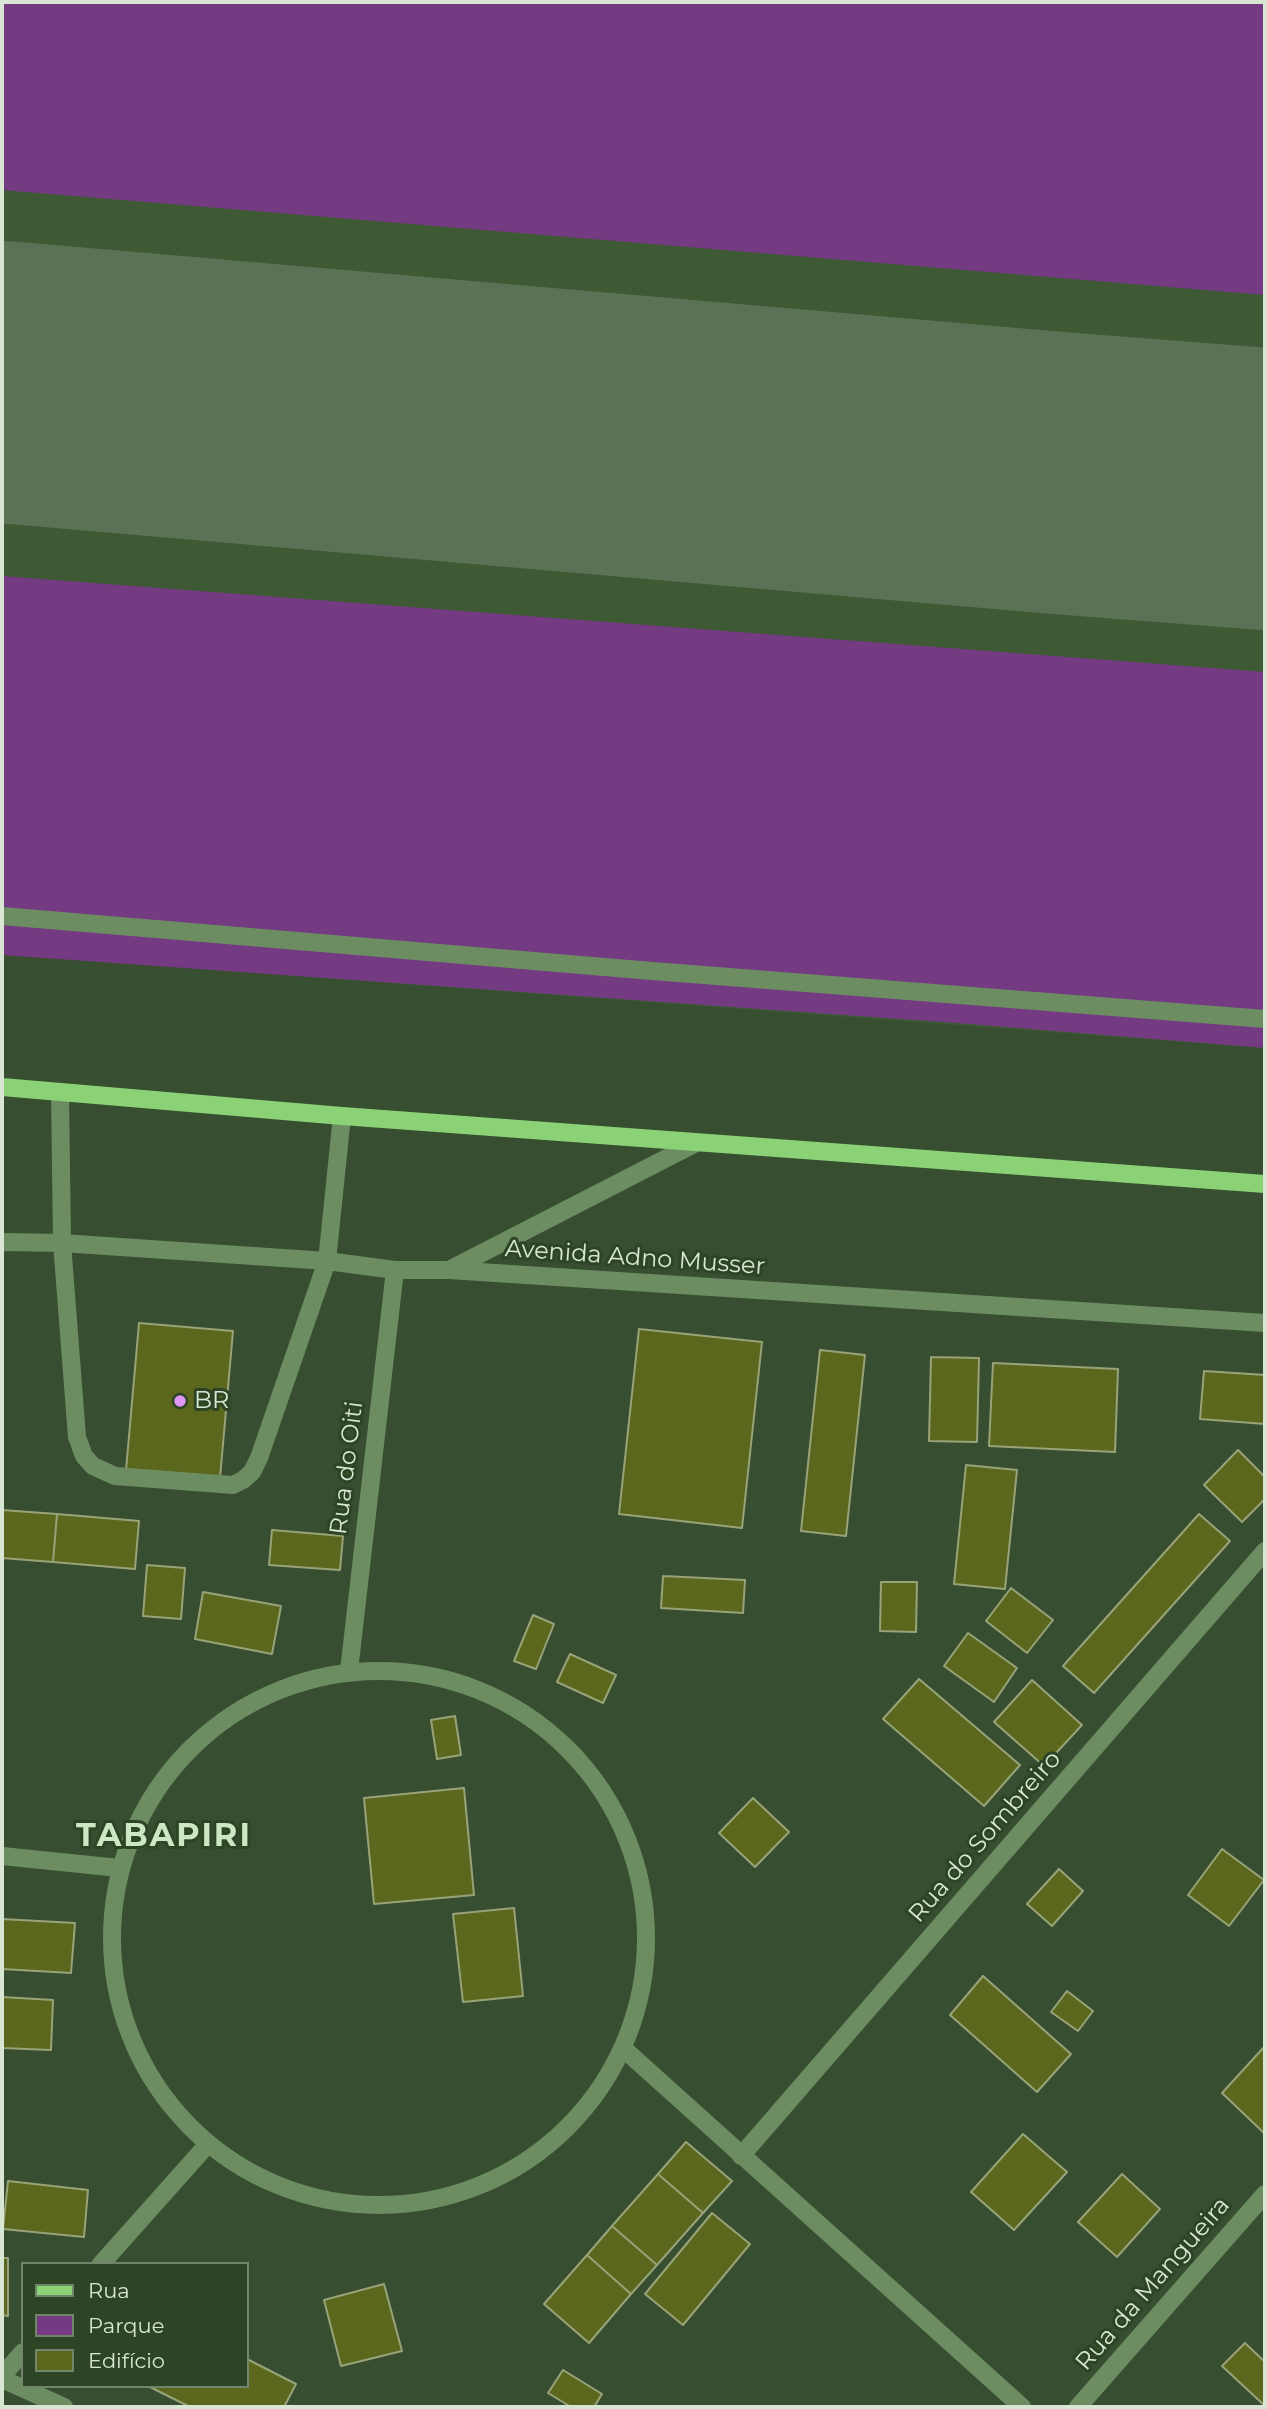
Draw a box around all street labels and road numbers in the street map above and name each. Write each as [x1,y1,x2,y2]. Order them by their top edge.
street label: Avenida Adno Musser [504,1235,766,1281]
street label: Rua do Oiti [325,1400,369,1536]
street label: Rua do Sombreiro [903,1745,1067,1929]
street label: Rua da Mangueira [1070,2191,1236,2377]

